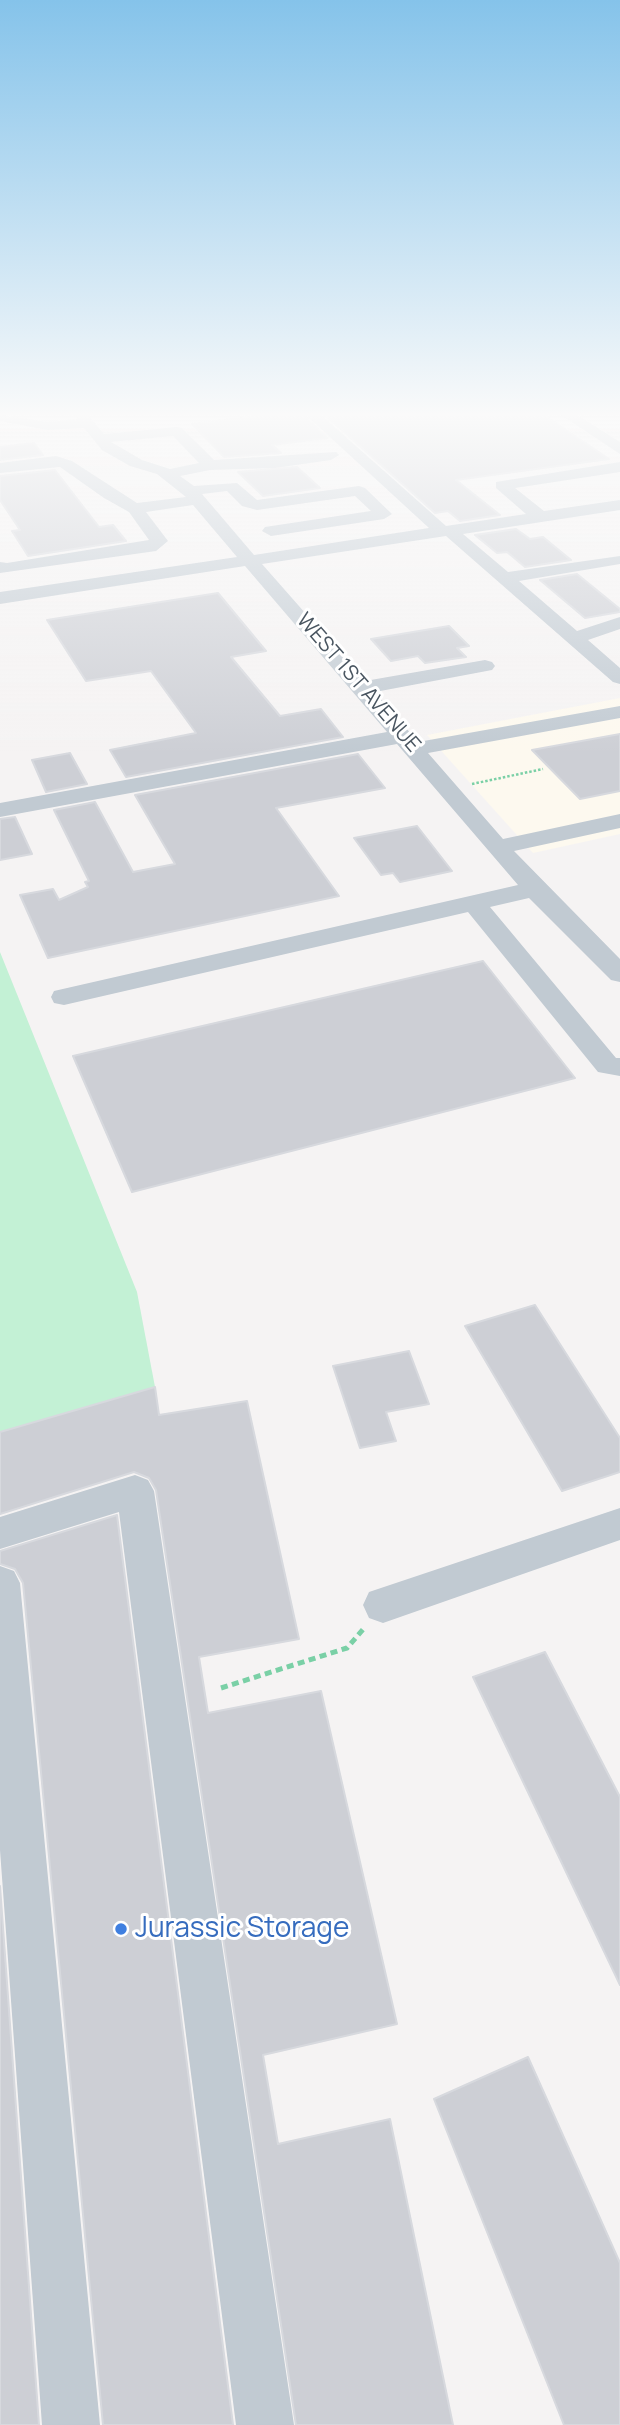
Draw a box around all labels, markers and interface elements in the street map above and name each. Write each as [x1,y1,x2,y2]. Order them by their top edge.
street label: WEST 1ST AVENUE [291,608,425,758]
place label: Jurassic Storage [135,1912,349,1946]
marker: Jurassic Storage [113,1921,129,1937]

